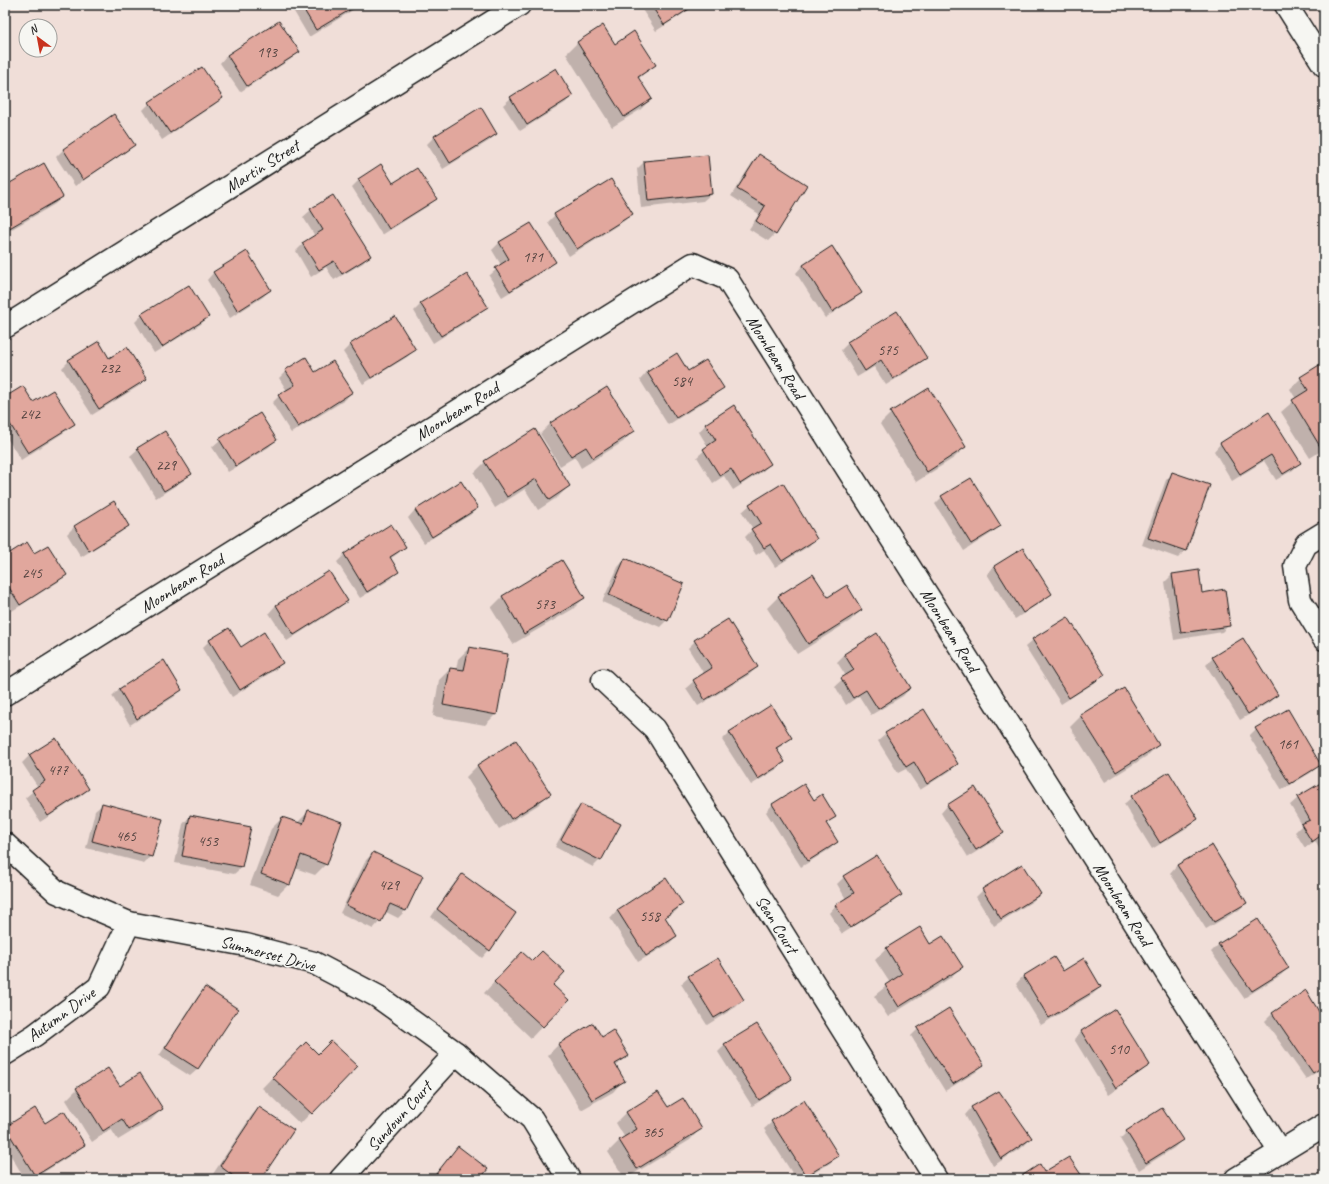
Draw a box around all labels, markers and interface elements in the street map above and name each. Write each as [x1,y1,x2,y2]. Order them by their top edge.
north arrow [18,18,58,58]
text: N [26,21,41,37]
house number: 193 [257,43,278,62]
street label: Martin Street [221,134,305,197]
house number: 171 [523,248,544,267]
street label: Moonbeam Road [742,312,811,405]
house number: 575 [878,341,899,360]
house number: 232 [100,359,121,378]
house number: 584 [672,372,693,391]
street label: Moonbeam Road [412,376,505,445]
house number: 242 [20,405,41,424]
house number: 229 [156,456,177,475]
street label: Moonbeam Road [137,548,230,617]
house number: 245 [22,564,43,583]
street label: Moonbeam Road [916,585,985,678]
house number: 573 [535,595,556,614]
house number: 161 [1278,735,1299,754]
house number: 477 [48,761,69,780]
house number: 465 [116,827,137,846]
house number: 453 [198,832,219,851]
street label: Moonbeam Road [1089,859,1158,952]
house number: 429 [379,876,400,895]
street label: Sean Court [751,891,804,959]
house number: 558 [640,907,661,926]
street label: Summerset Drive [218,931,319,977]
street label: Autumn Drive [23,982,101,1046]
house number: 510 [1109,1040,1130,1059]
street label: Sundown Court [362,1075,438,1156]
house number: 365 [643,1123,664,1142]

